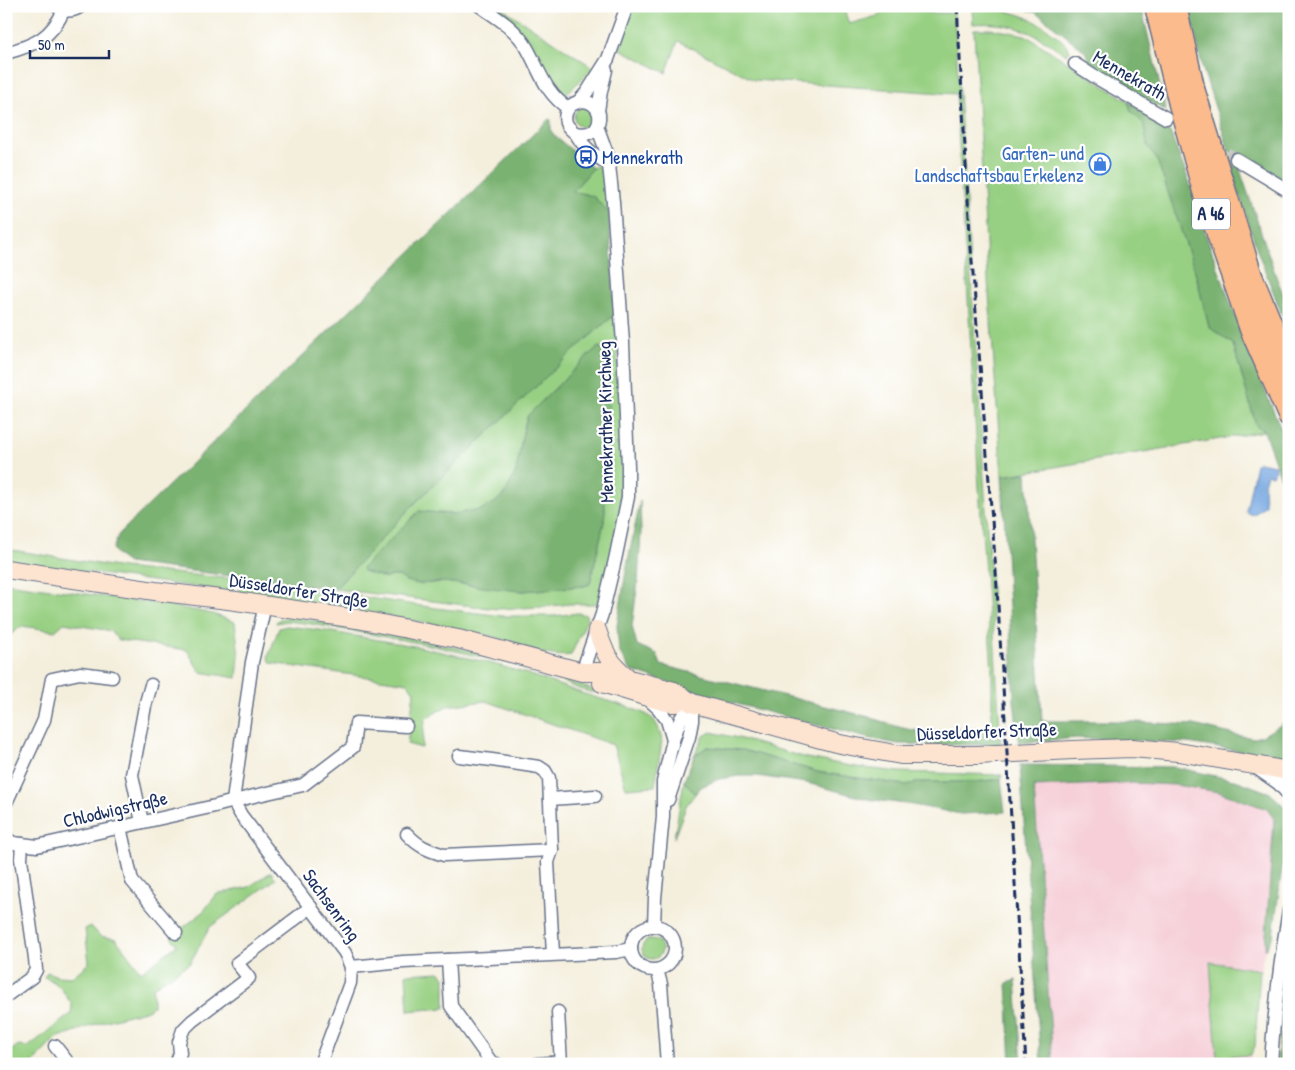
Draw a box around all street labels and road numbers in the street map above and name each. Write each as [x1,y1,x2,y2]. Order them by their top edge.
street label: Mennekrath [1089,44,1171,106]
road number: A 46 [1192,198,1230,230]
street label: Mennekrather Kirchweg [591,341,619,503]
street label: Düsseldorfer Straße [228,566,371,614]
street label: Düsseldorfer Straße [917,716,1058,746]
street label: Chlodwigstraße [60,784,170,834]
street label: Sachsenring [297,864,367,946]

